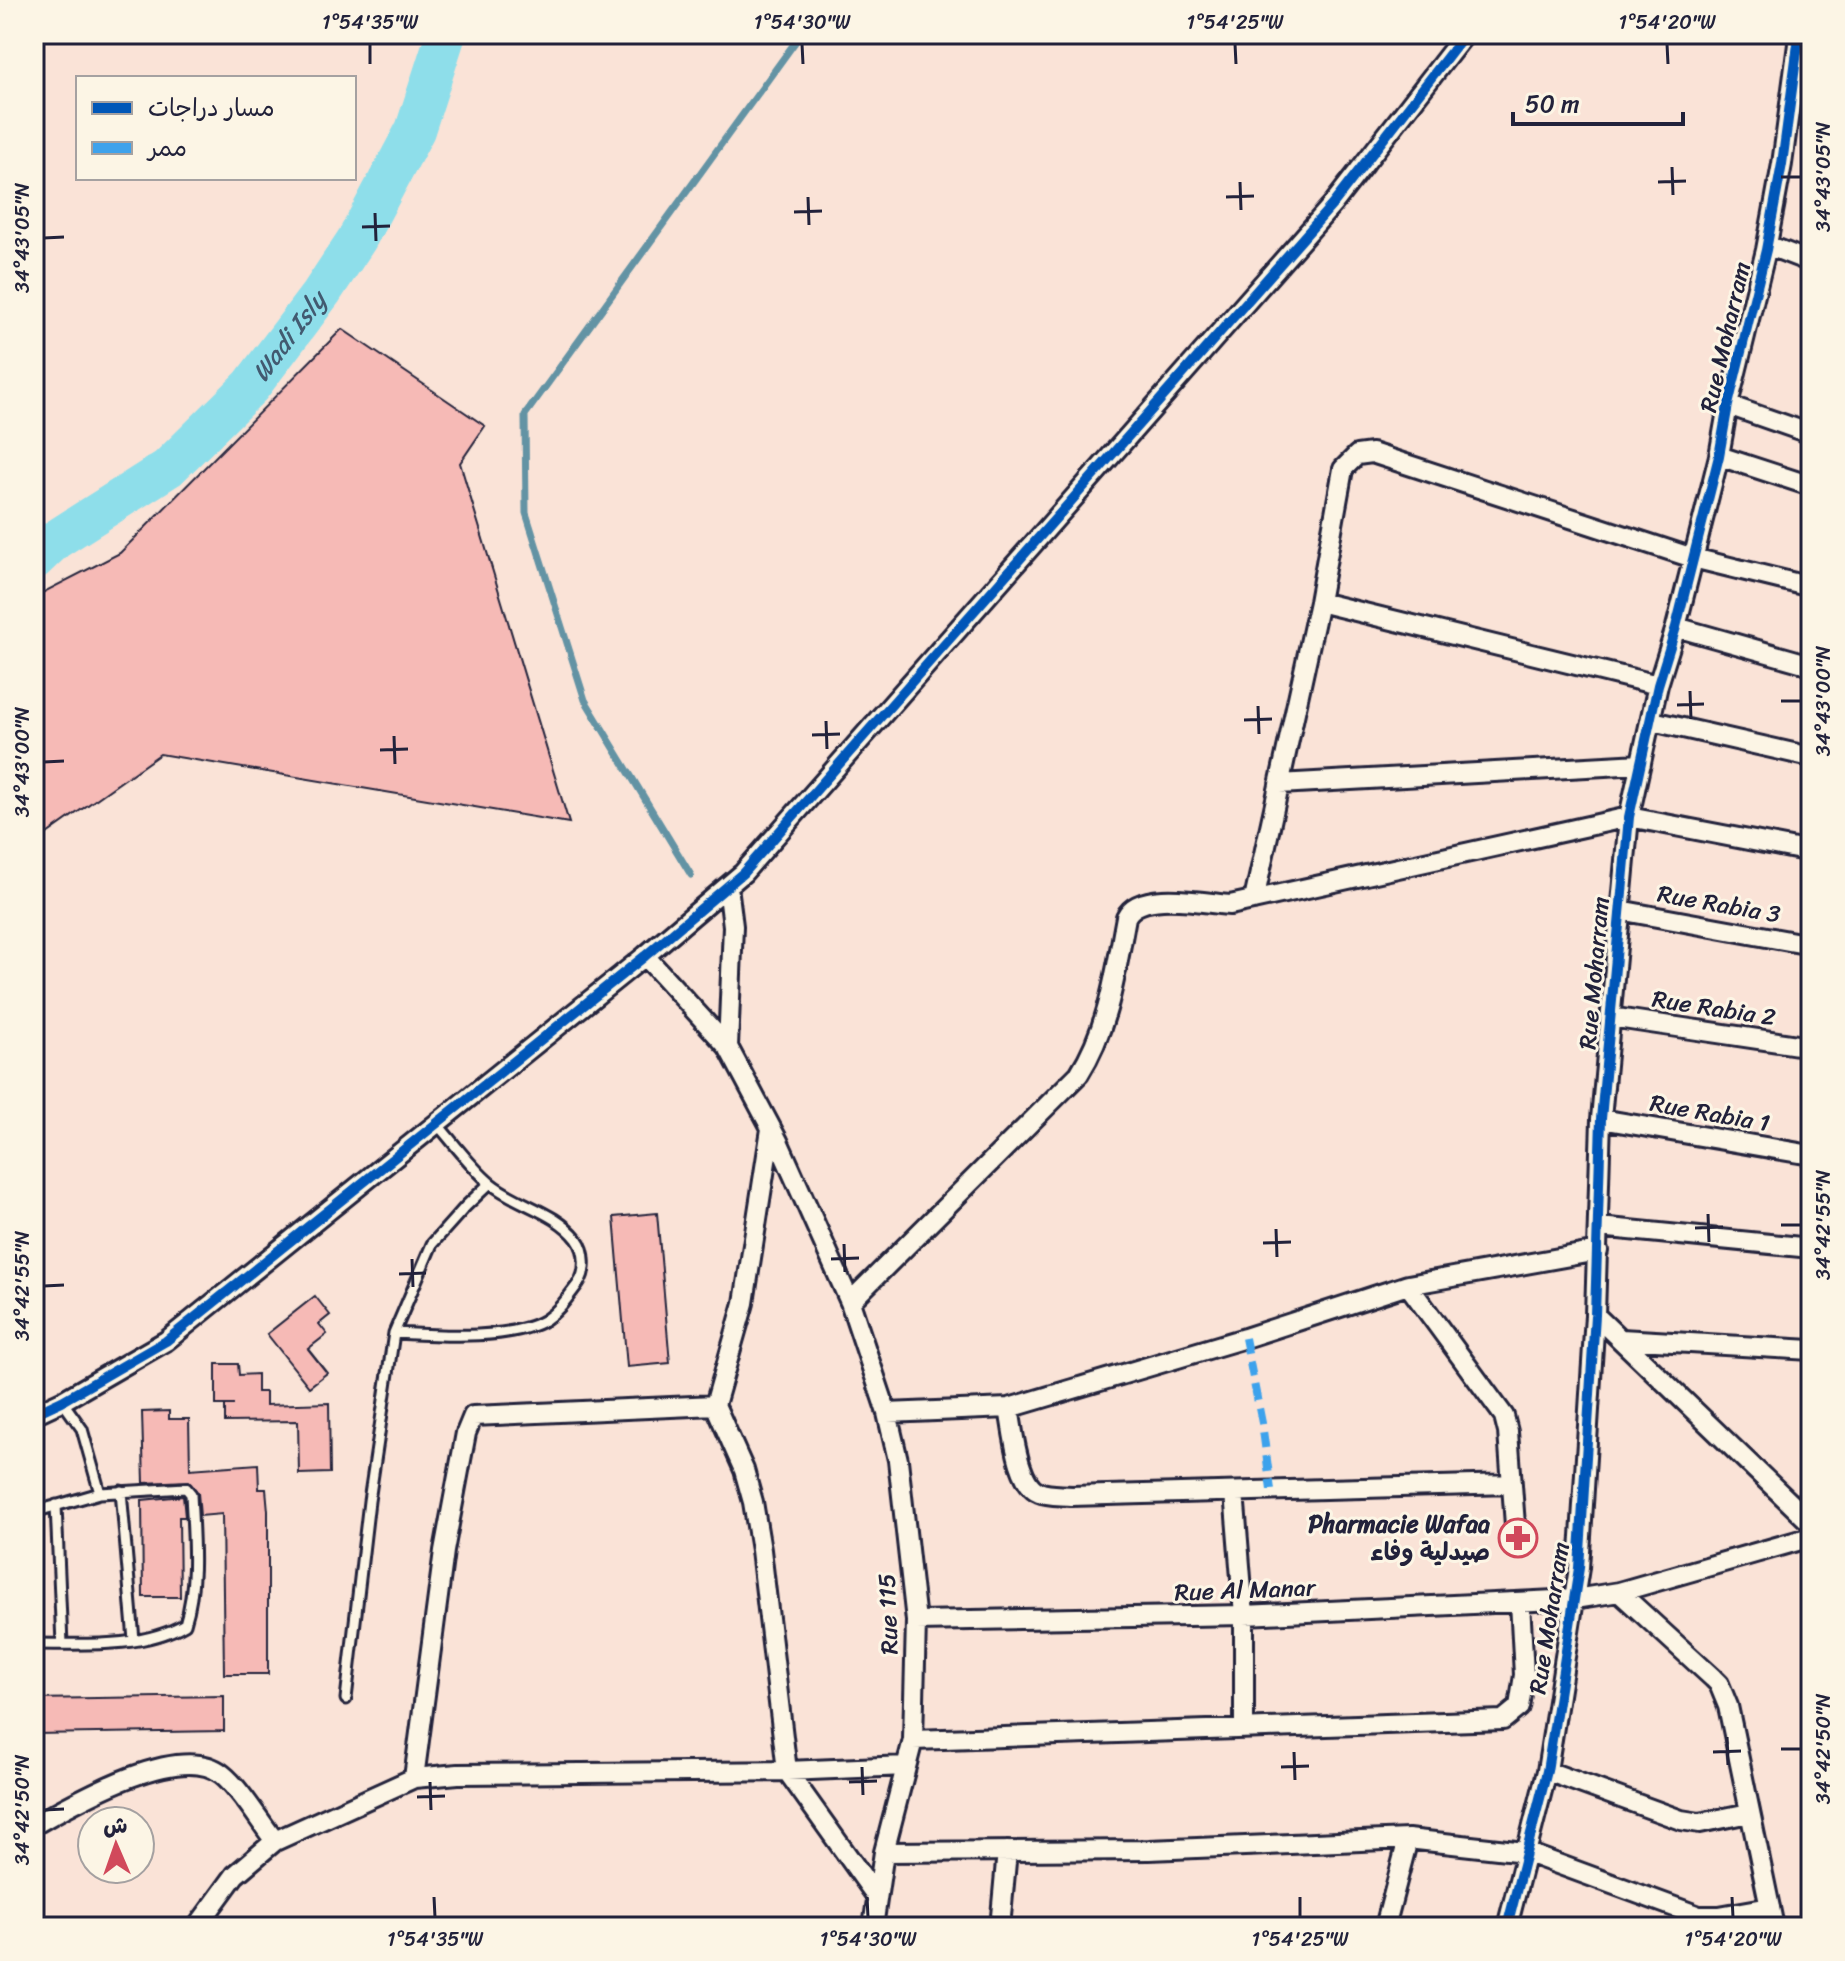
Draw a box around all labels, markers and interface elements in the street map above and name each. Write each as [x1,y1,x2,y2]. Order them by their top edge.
text: 1°54'35"W [322,5,419,40]
text: 1°54'30"W [754,5,851,40]
text: 1°54'25"W [1187,5,1284,40]
text: 1°54'20"W [1618,5,1716,40]
legend [76,76,356,180]
scale bar [1513,76,1683,126]
text: 50 m [1525,83,1580,125]
text: مسار دراجات [148,87,275,129]
text: 34°43'05"N [1806,122,1841,232]
text: ممر [146,127,187,169]
text: 34°43'05"N [5,183,40,293]
street label: Rue Moharram [1687,258,1763,416]
water label: Wadi Isly [239,278,340,392]
text: 34°43'00"N [1806,646,1841,756]
text: 34°43'00"N [5,707,40,817]
street label: Rue Rabia 3 [1654,873,1784,935]
street label: Rue Moharram [1566,895,1622,1051]
street label: Rue Rabia 2 [1649,978,1779,1039]
street label: Rue Rabia 1 [1647,1082,1773,1144]
text: 34°42'55"N [1806,1170,1841,1280]
text: 34°42'55"N [5,1231,40,1341]
place label: Pharmacie Wafaa صيدلية وفاء [1308,1503,1490,1573]
pharmacy icon: Pharmacie Wafaa صيدلية وفاء [1497,1517,1539,1559]
street label: Rue Moharram [1516,1539,1582,1697]
street label: Rue Al Manar [1174,1567,1317,1613]
street label: Rue 115 [866,1573,910,1655]
text: 34°42'50"N [1806,1694,1841,1804]
text: 34°42'50"N [5,1755,40,1865]
north arrow [76,1805,156,1885]
text: ش [103,1806,128,1845]
text: 1°54'35"W [387,1922,484,1957]
text: 1°54'30"W [820,1922,917,1957]
text: 1°54'25"W [1252,1922,1349,1957]
text: 1°54'20"W [1684,1922,1782,1957]

